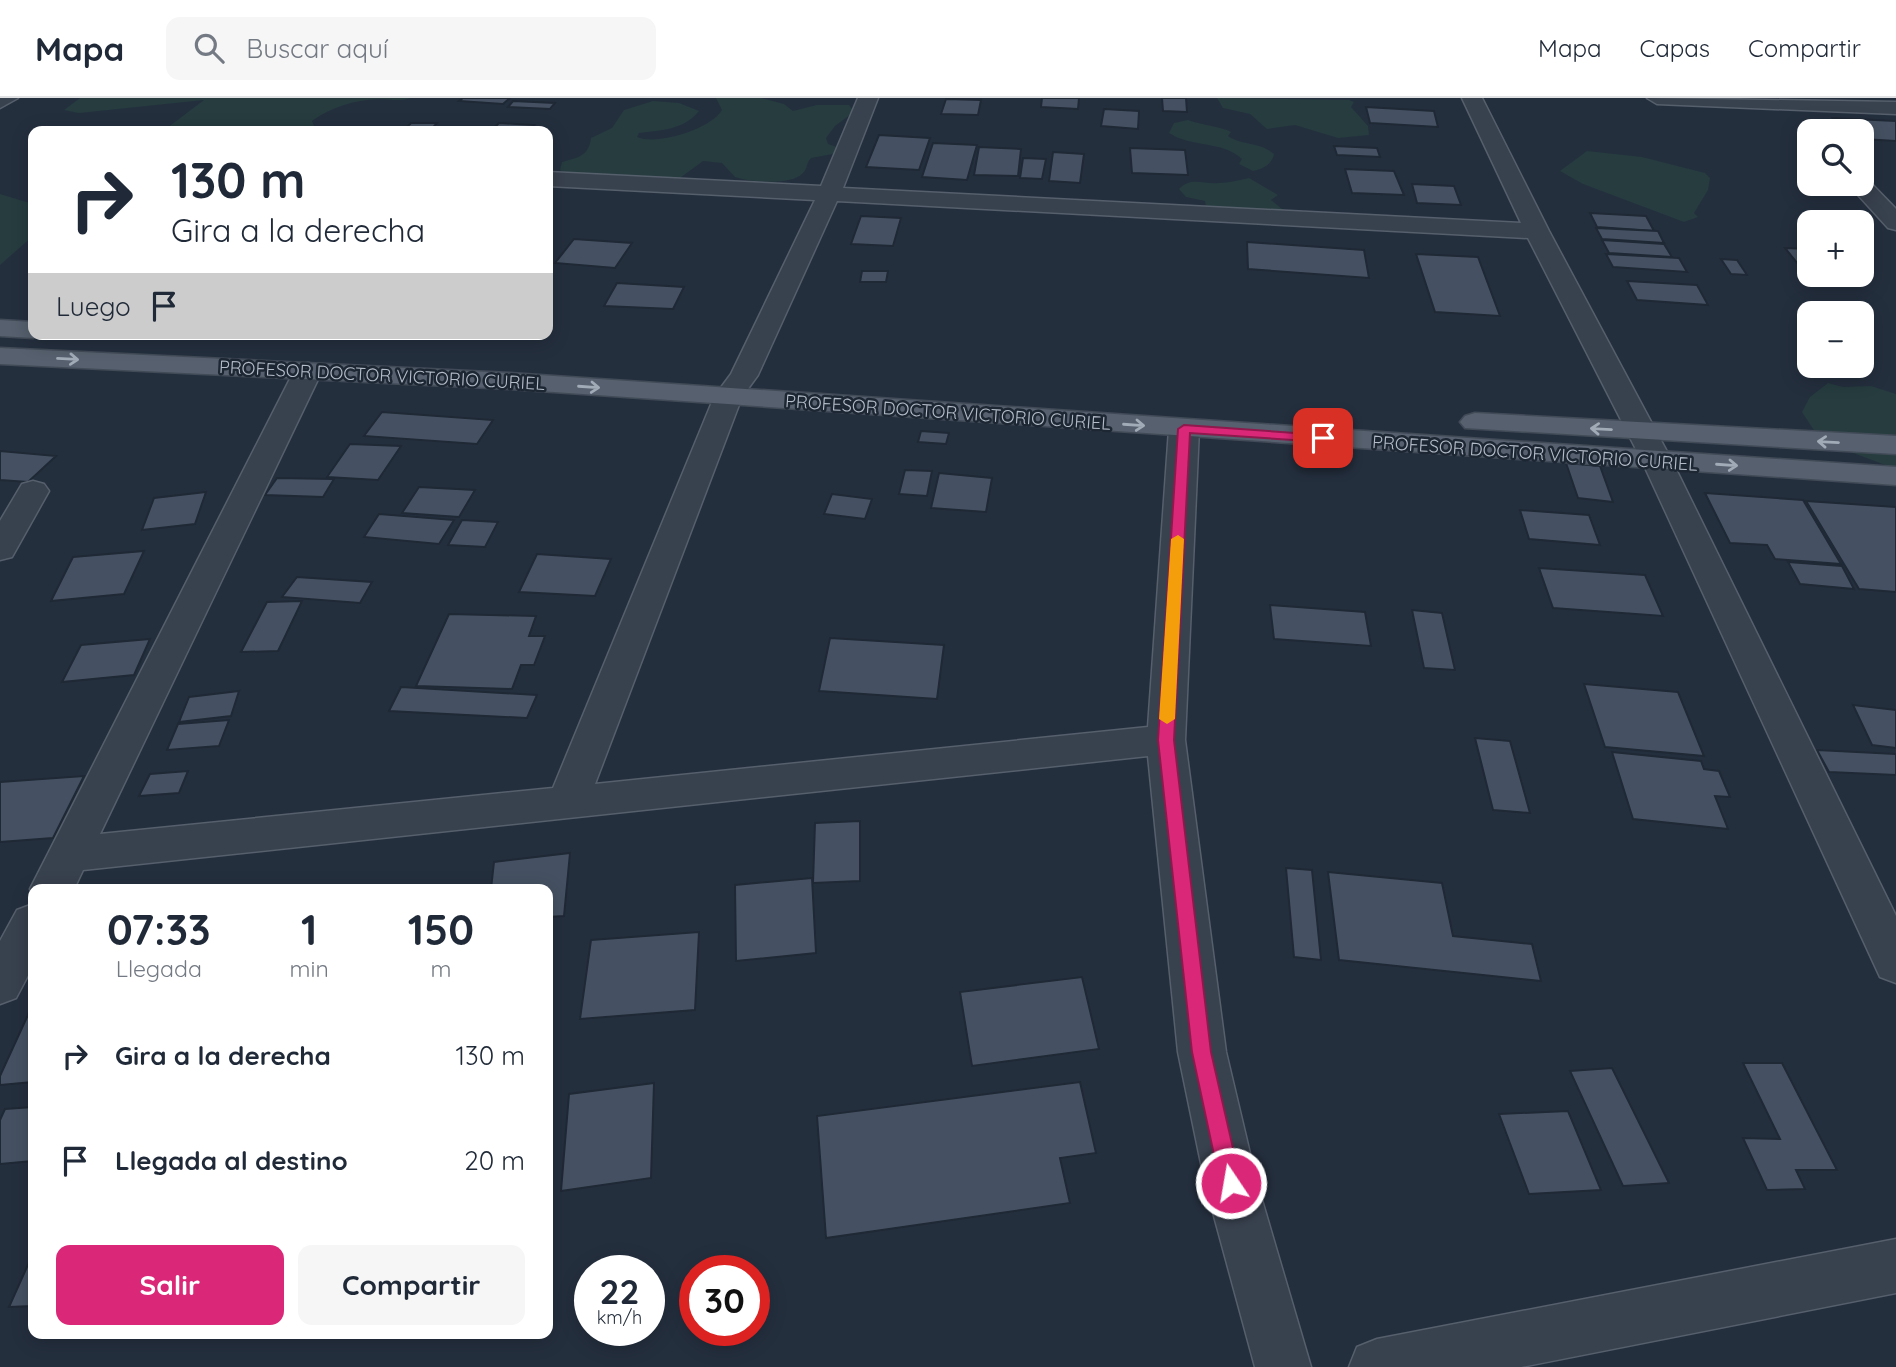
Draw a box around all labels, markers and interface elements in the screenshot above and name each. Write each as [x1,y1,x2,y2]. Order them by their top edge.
search box [166,17,656,80]
text: Mapa [35,28,124,69]
icon: search [190,29,228,67]
text: Buscar aquí [246,32,388,65]
text: Mapa [1538,33,1602,63]
text: Capas [1640,33,1710,63]
text: Compartir [1748,33,1861,63]
map controls [1797,119,1874,378]
button: search [1797,119,1874,196]
text: 130 m [171,149,305,210]
icon: right [56,154,147,245]
text: Gira a la derecha [171,210,425,250]
button: + [1797,210,1874,287]
icon: arrive [145,287,183,325]
text: Luego [56,290,131,323]
button: − [1797,301,1874,378]
one-way arrow [56,353,79,366]
street label: PROFESOR DOCTOR VICTORIO CURIEL [219,355,546,395]
one-way arrow [577,381,600,394]
street label: PROFESOR DOCTOR VICTORIO CURIEL [785,389,1112,435]
pin [1293,408,1353,468]
one-way arrow [1122,419,1145,432]
icon: arrive [1304,419,1342,457]
one-way arrow [1589,422,1612,435]
street label: PROFESOR DOCTOR VICTORIO CURIEL [1372,430,1699,476]
one-way arrow [1817,435,1840,448]
one-way arrow [1715,459,1738,472]
text: 07:33 [107,903,211,956]
text: 1 [301,903,317,956]
text: 150 [408,903,474,956]
text: Llegada [116,954,202,983]
text: min [290,954,329,983]
text: m [430,954,451,983]
icon: right [56,1037,94,1075]
text: Gira a la derecha [115,1039,331,1072]
text: 130 m [455,1039,525,1072]
icon: arrive [56,1142,94,1180]
text: Llegada al destino [115,1144,348,1177]
text: 20 m [464,1144,525,1177]
position arrow [1194,1146,1268,1220]
button: Salir [56,1245,284,1325]
button: Compartir [298,1245,525,1325]
speed limit sign: 30 [679,1255,770,1346]
text: 22 [600,1269,639,1313]
text: km/h [597,1306,642,1329]

